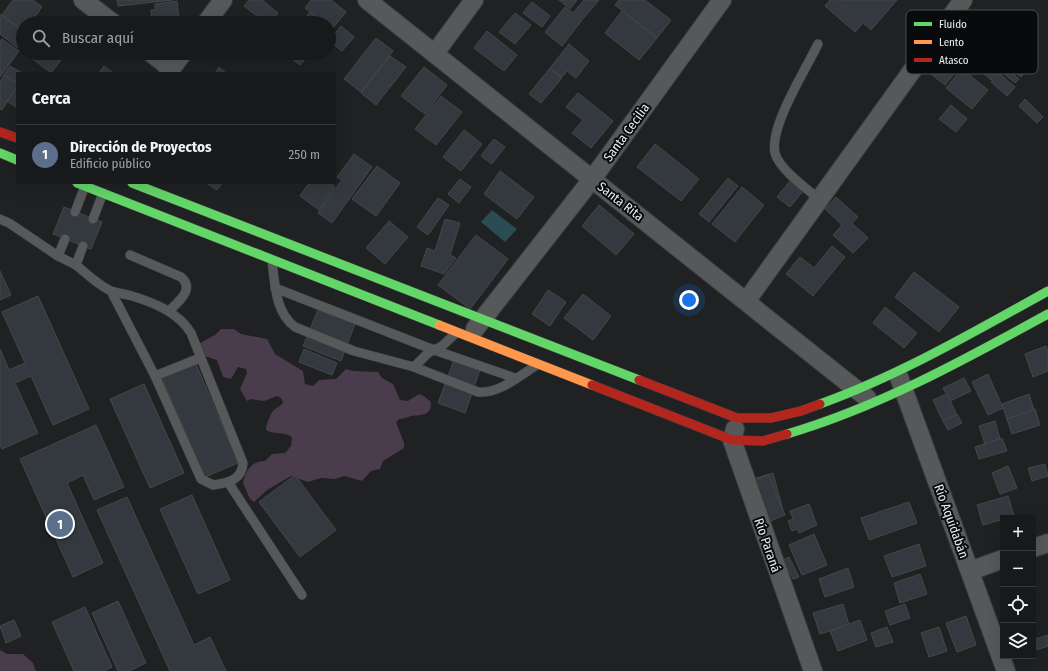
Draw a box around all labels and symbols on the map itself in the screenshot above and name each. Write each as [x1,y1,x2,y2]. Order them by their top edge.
legend [906,10,1038,74]
text: Fluido [939,18,967,31]
text: Lento [939,36,964,49]
text: Atasco [939,54,969,67]
street label: Santa Cecilia [600,100,652,164]
street label: Santa Rita [595,179,647,224]
your location [679,290,699,310]
street label: Río Aquidabán [931,482,972,560]
pin: 1 [47,509,73,539]
street label: Río Paraná [751,516,784,574]

